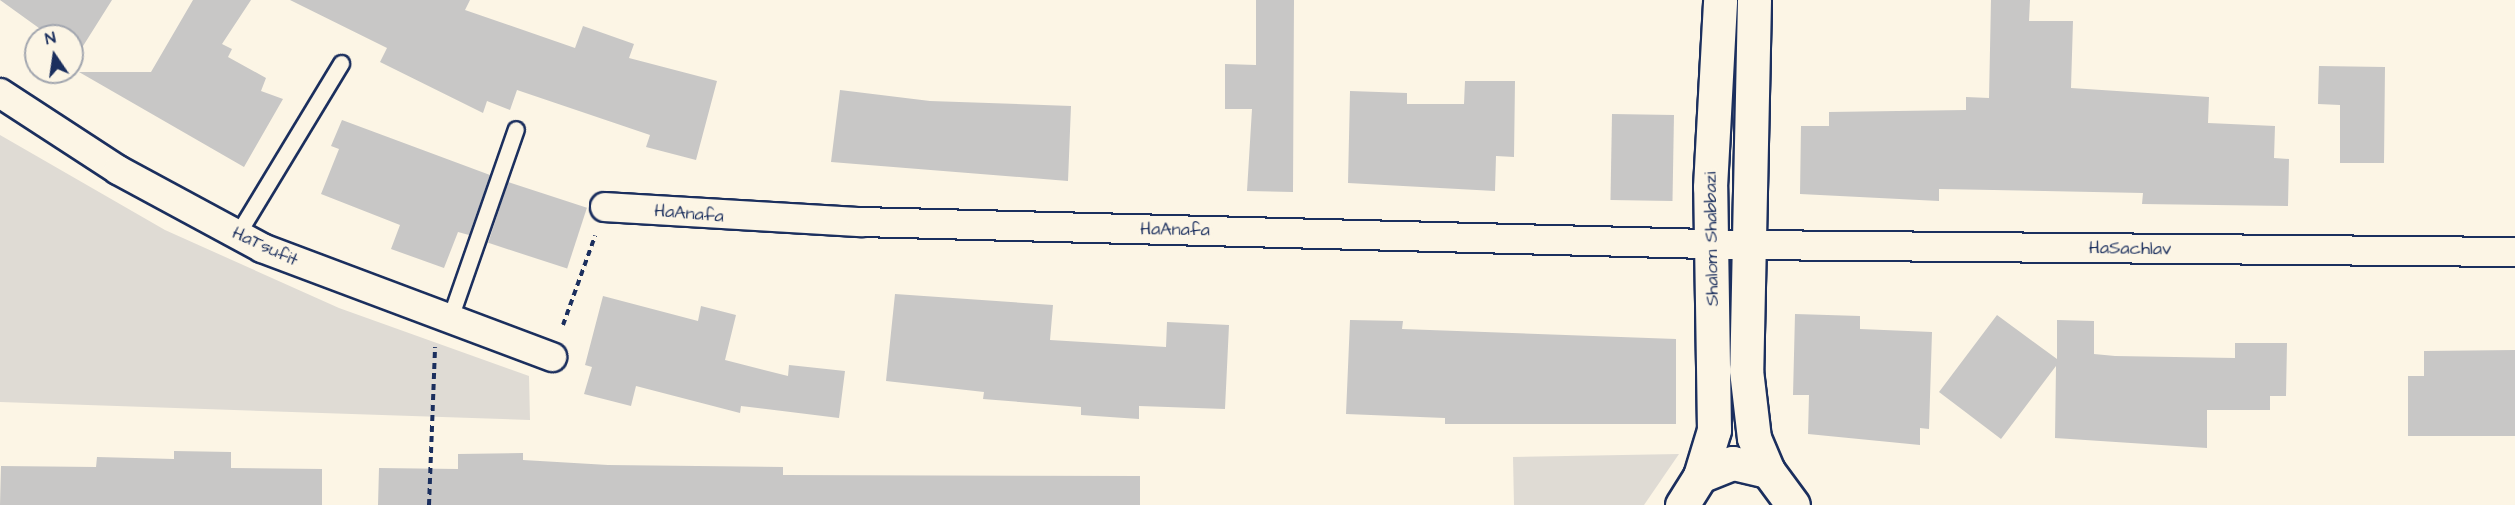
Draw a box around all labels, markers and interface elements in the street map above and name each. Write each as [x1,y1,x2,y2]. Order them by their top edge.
north arrow [24,24,84,84]
text: N [43,27,58,50]
street label: Shalom Shabbazi [1700,172,1724,306]
street label: HaAnafa [653,200,725,228]
street label: HaAnafa [1140,219,1210,241]
street label: HaTsufit [229,222,301,272]
street label: HaSachlav [2089,237,2171,261]

